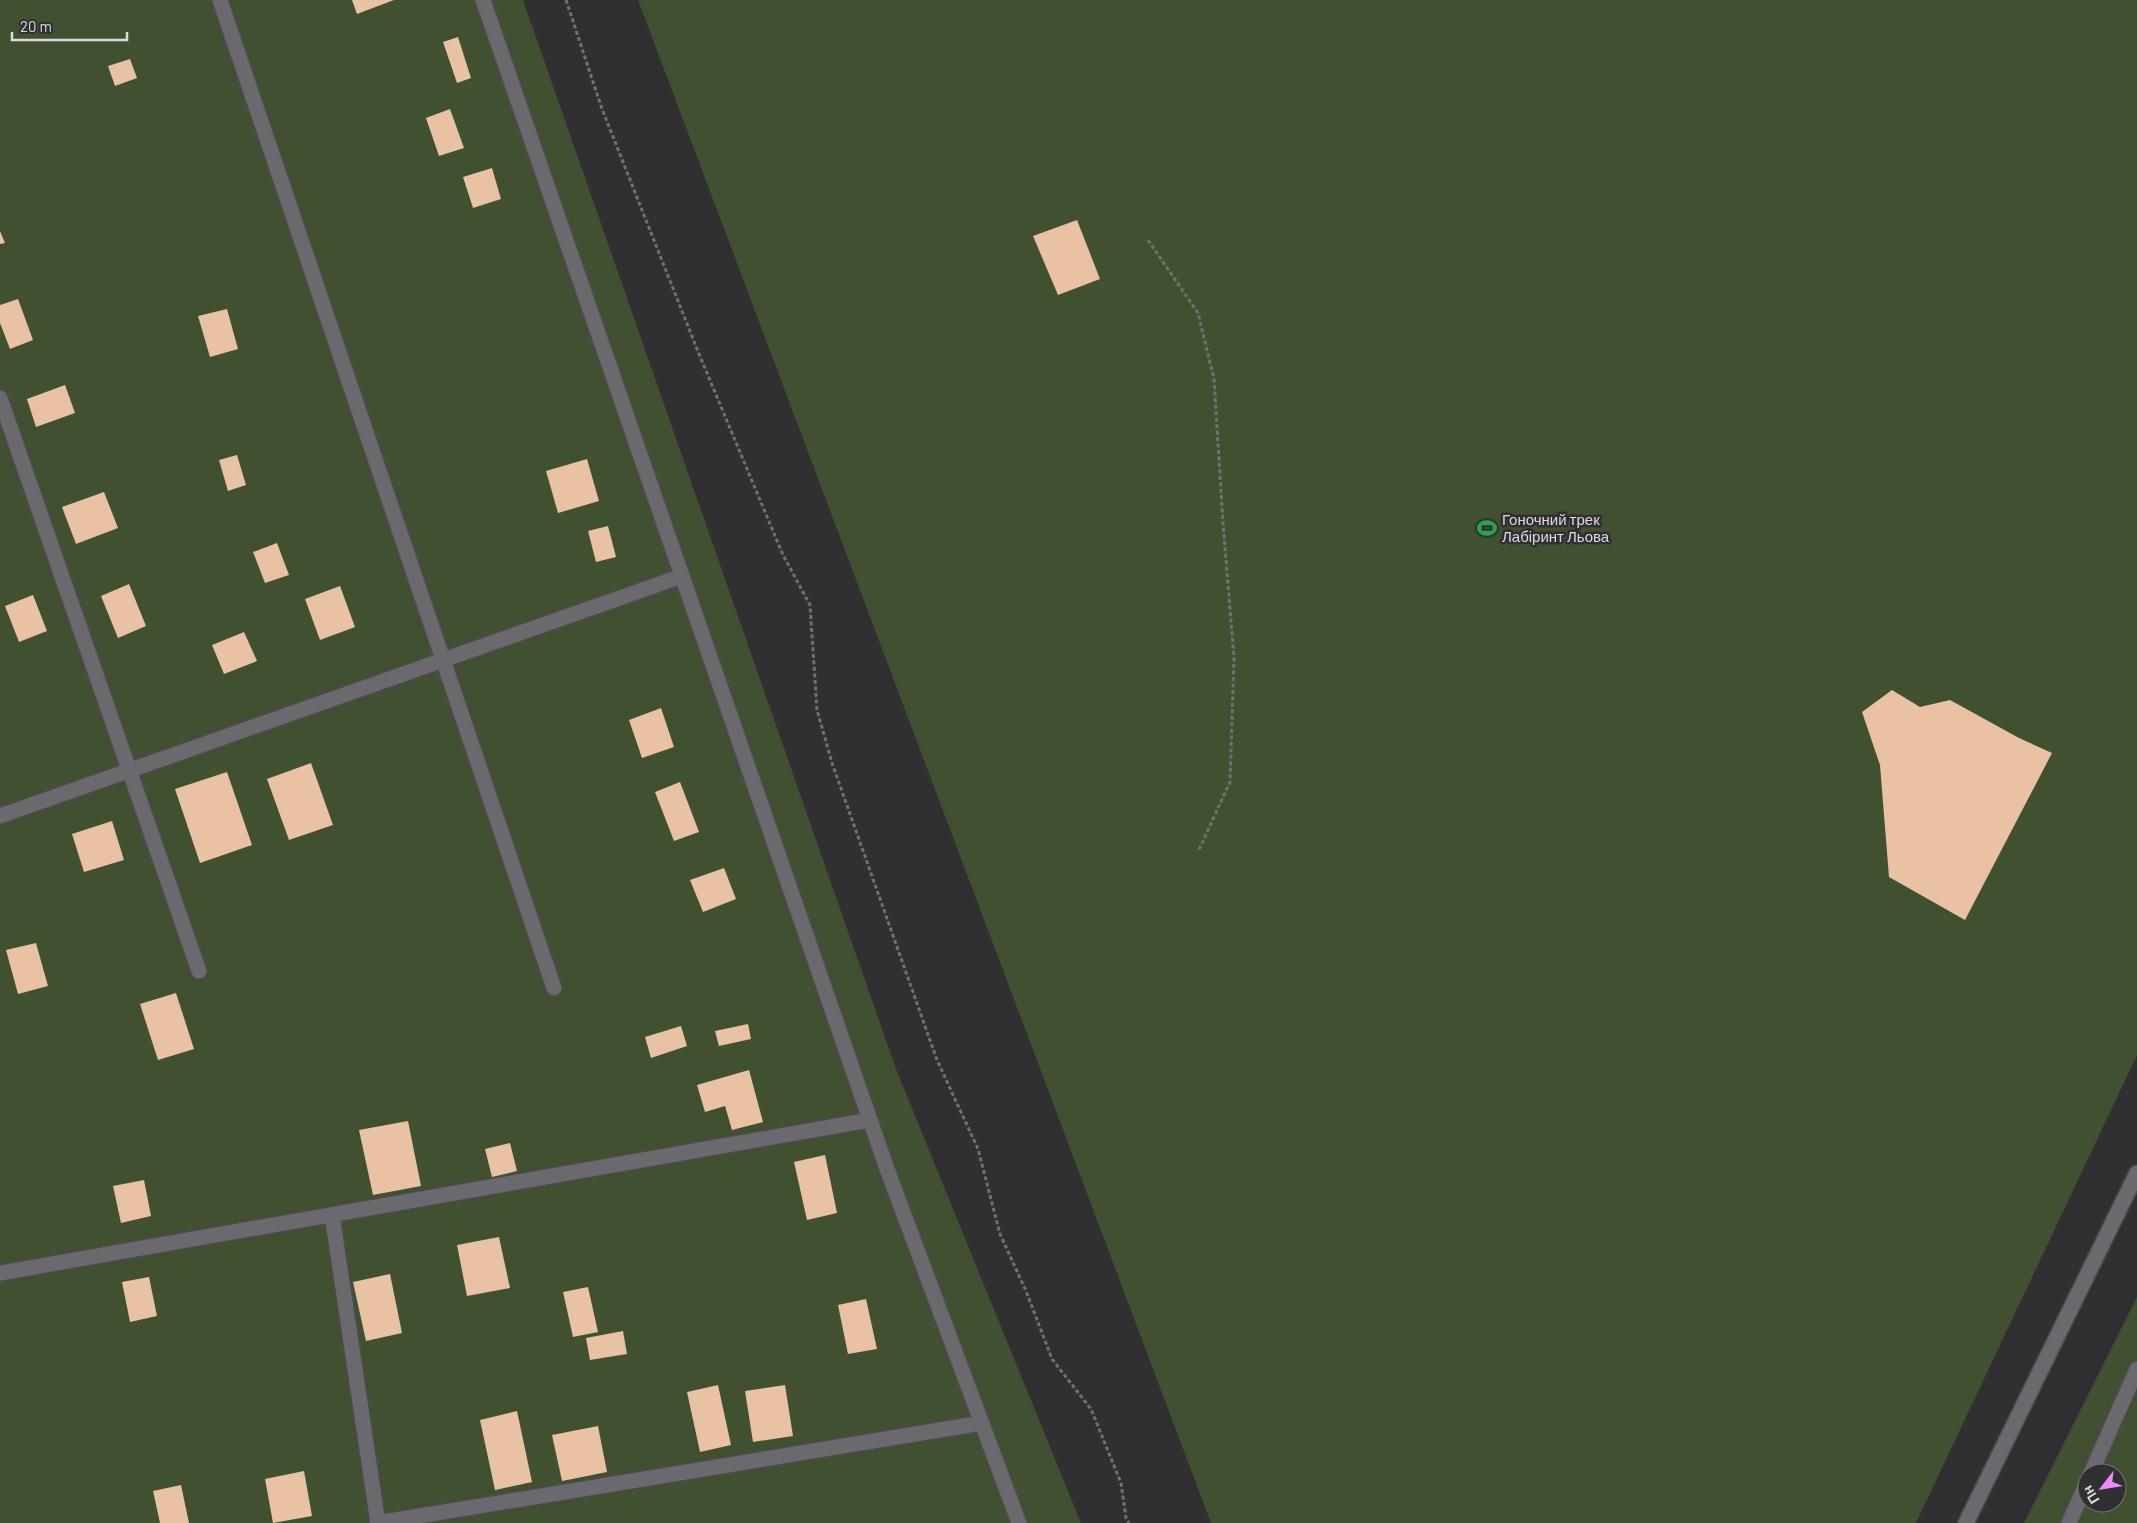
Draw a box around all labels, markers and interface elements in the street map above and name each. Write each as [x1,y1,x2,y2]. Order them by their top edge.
scale bar [12,10,128,42]
text: 20 m [20,17,52,35]
place label: Гоночний трек Лабіринт Льова [1502,510,1610,545]
sports icon: Гоночний трек Лабіринт Льова [1476,517,1498,539]
north arrow [2077,1463,2127,1513]
text: Пн [2078,1483,2102,1507]

